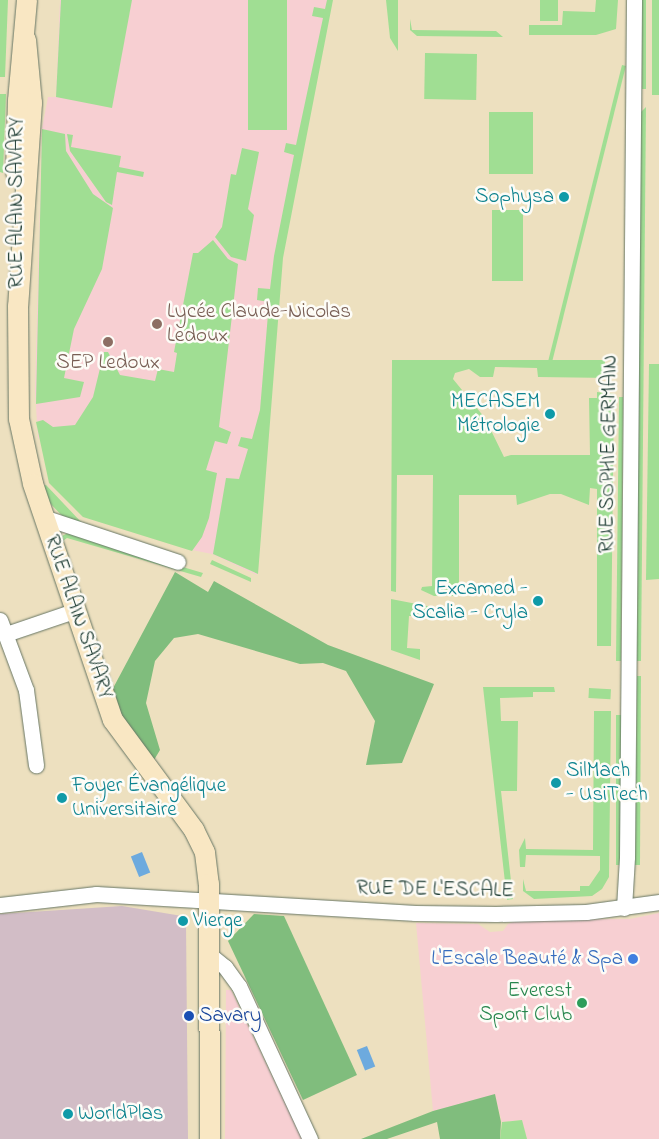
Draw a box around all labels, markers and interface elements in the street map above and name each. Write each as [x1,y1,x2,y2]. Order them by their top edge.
street label: RUE ALAIN SAVARY [4,117,30,289]
place label: Sophysa [475,184,554,210]
marker: Sophysa [558,191,570,203]
place label: Lycée Claude-Nicolas Ledoux [167,299,351,349]
marker: Lycée Claude-Nicolas Ledoux [151,318,163,330]
marker: SEP Ledoux [102,336,114,348]
place label: SEP Ledoux [56,350,160,376]
street label: RUE SOPHIE GERMAIN [595,355,623,553]
place label: MECASEM Métrologie [451,389,540,439]
marker: MECASEM Métrologie [544,408,556,420]
street label: RUE ALAIN SAVARY [38,532,118,702]
place label: Excamed - Scalia - Cryla [412,576,528,626]
marker: Excamed - Scalia - Cryla [532,595,544,607]
place label: SilMach - UsiTech [566,758,648,808]
place label: Foyer Évangélique Universitaire [72,773,226,823]
marker: SilMach - UsiTech [550,777,562,789]
marker: Foyer Évangélique Universitaire [56,792,68,804]
street label: RUE DE L'ESCALE [356,876,514,904]
place label: Vierge [193,908,242,934]
marker: Vierge [177,915,189,927]
place label: L'Escale Beauté & Spa [431,946,623,972]
marker: L'Escale Beauté & Spa [627,953,639,965]
place label: Everest Sport Club [479,978,572,1028]
marker: Everest Sport Club [576,997,588,1009]
place label: Savary [199,1003,261,1029]
marker: Savary [183,1010,195,1022]
place label: WorldPlas [78,1101,163,1127]
marker: WorldPlas [62,1108,74,1120]

